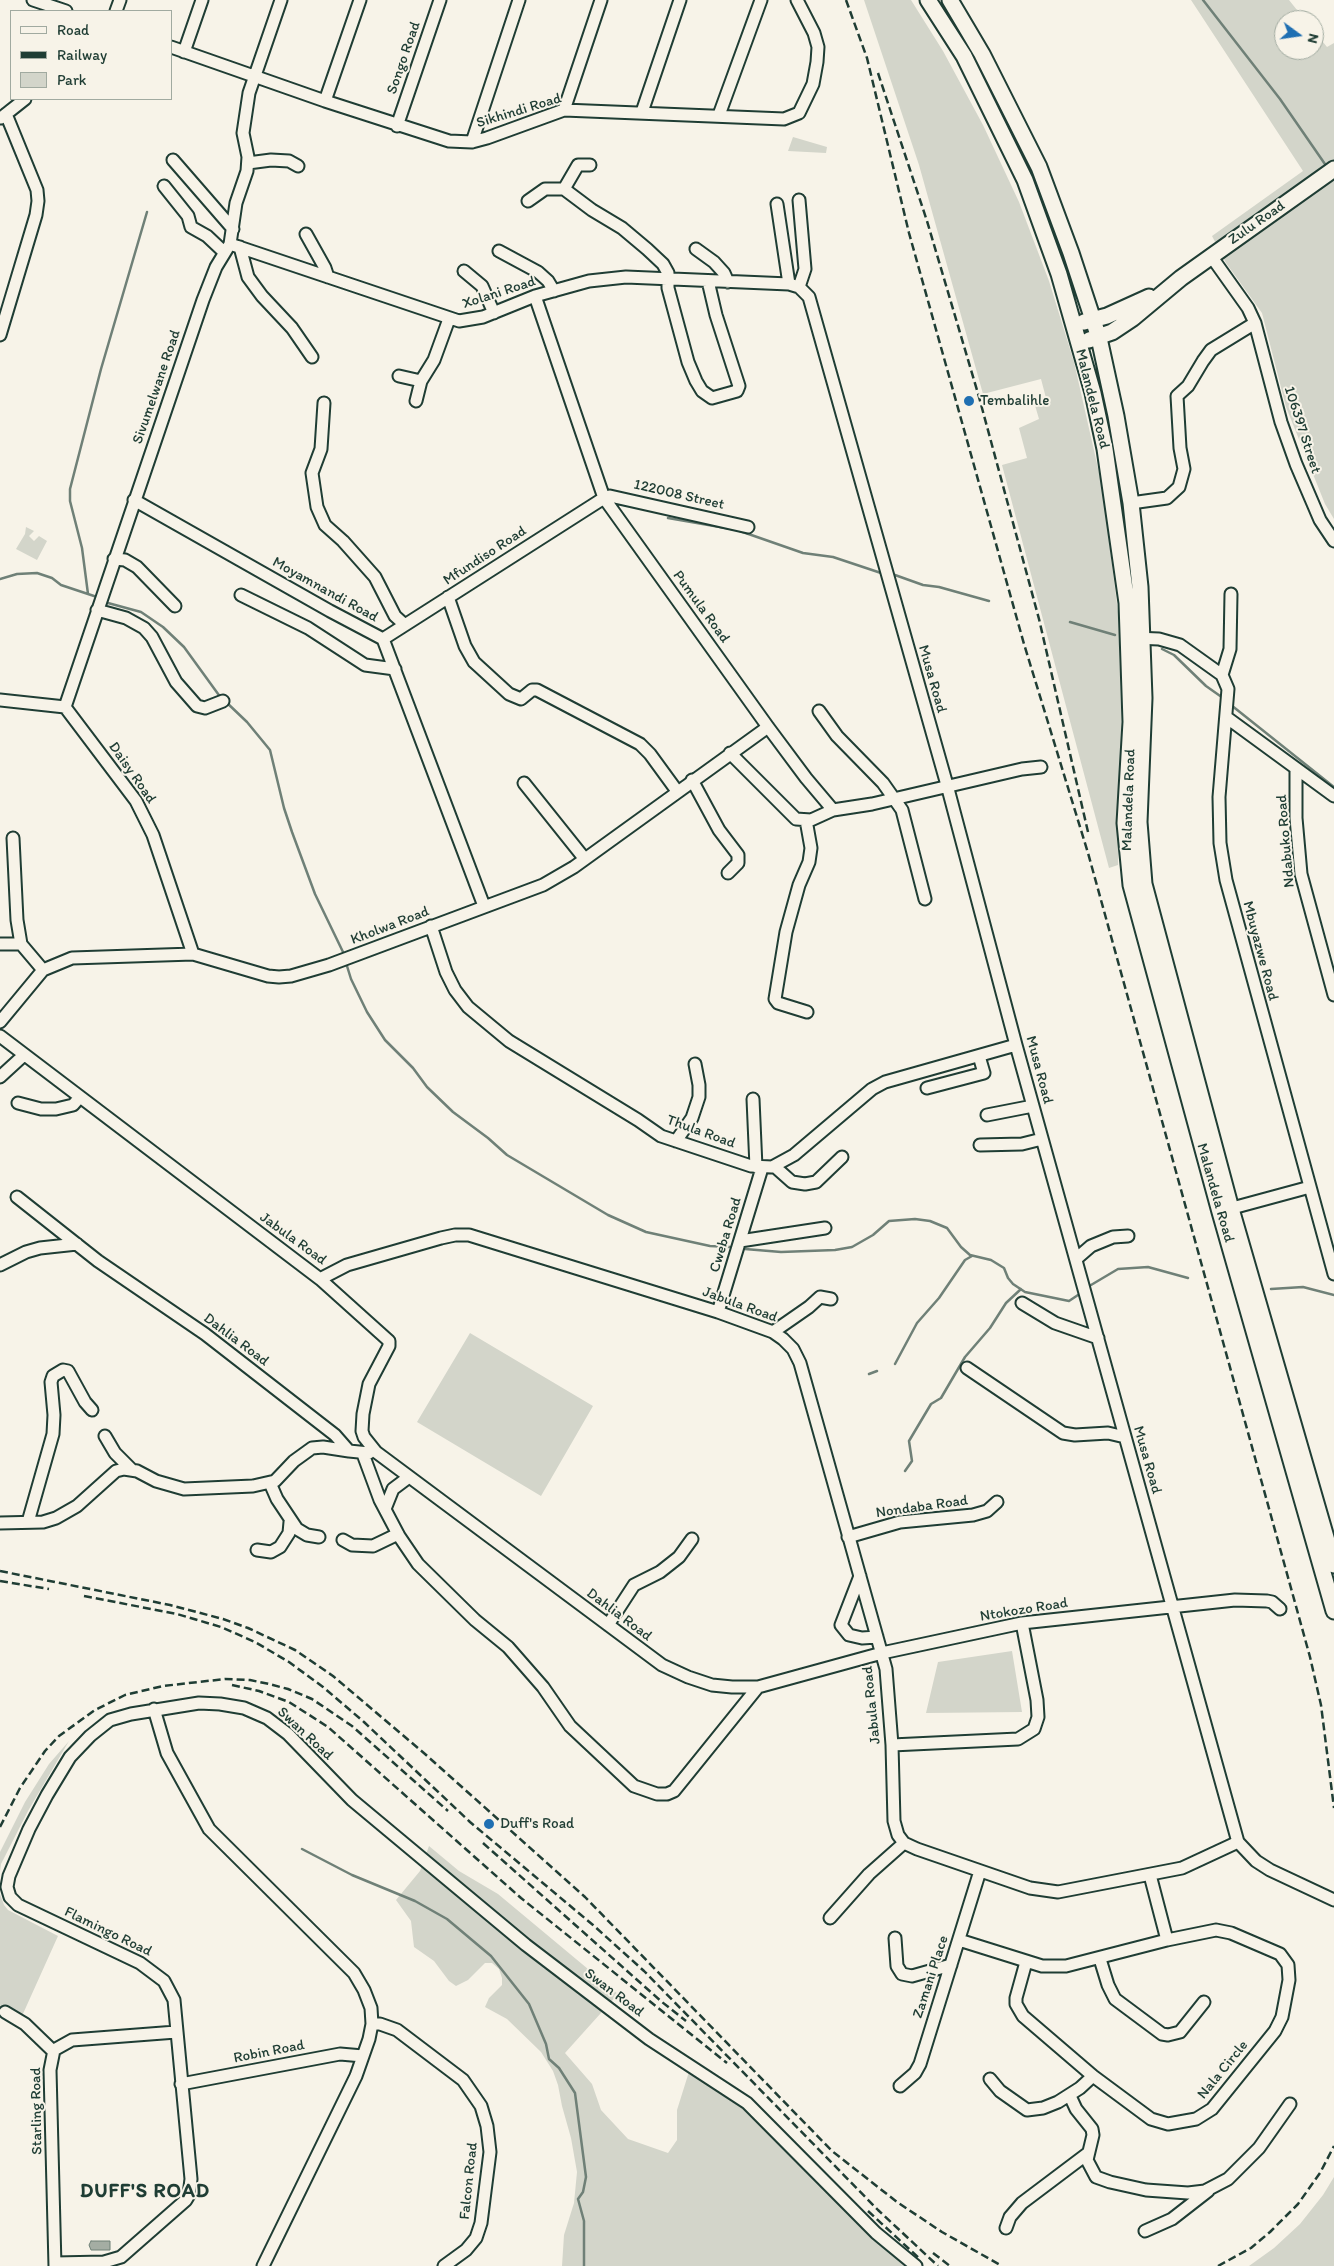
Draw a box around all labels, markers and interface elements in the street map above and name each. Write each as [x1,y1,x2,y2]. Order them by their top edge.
legend [10,10,172,100]
north arrow [1274,10,1324,60]
street label: Songo Road [383,19,425,97]
text: Road [57,21,89,39]
text: N [1304,32,1322,45]
text: Railway [57,46,107,64]
text: Park [57,71,87,89]
street label: Sikhindi Road [474,90,564,132]
street label: Zulu Road [1225,197,1289,249]
street label: Xolani Road [460,273,538,313]
street label: Sivumelwane Road [129,327,185,447]
street label: Malandela Road [1071,347,1113,451]
street label: 106397 Street [1279,384,1325,476]
place label: Tembalihle [980,392,1049,410]
marker: Tembalihle [962,394,976,408]
street label: 122008 Street [632,476,726,514]
street label: Mfundiso Road [440,522,530,590]
street label: Moyamnandi Road [269,553,381,627]
street label: Pumula Road [669,567,733,647]
street label: Musa Road [914,643,950,715]
street label: Daisy Road [104,739,160,807]
street label: Malandela Road [1118,749,1140,851]
street label: Ndabuko Road [1273,794,1299,888]
street label: Mbuyazwe Road [1238,899,1282,1003]
street label: Kholwa Road [348,903,432,949]
street label: Musa Road [1021,1034,1057,1106]
street label: Thula Road [664,1111,738,1153]
street label: Malandela Road [1192,1141,1238,1245]
street label: Cweba Road [706,1195,746,1275]
street label: Jabula Road [256,1209,330,1269]
street label: Jabula Road [700,1283,780,1327]
street label: Dahlia Road [200,1310,272,1370]
street label: Musa Road [1129,1424,1165,1496]
street label: Nondaba Road [875,1492,969,1522]
street label: Dahlia Road [583,1585,655,1645]
street label: Ntokozo Road [979,1594,1069,1626]
street label: Jabula Road [859,1665,885,1745]
street label: Swan Road [273,1704,337,1764]
place label: Duff's Road [500,1815,574,1833]
marker: Duff's Road [482,1817,496,1831]
street label: Flamingo Road [61,1903,155,1961]
street label: Zamani Place [909,1933,953,2021]
street label: Swan Road [581,1965,647,2021]
street label: Robin Road [232,2036,306,2068]
street label: Nala Circle [1194,2037,1252,2103]
street label: Starling Road [27,2067,47,2155]
street label: Falcon Road [456,2141,482,2221]
district label: DUFF'S ROAD [79,2180,211,2204]

